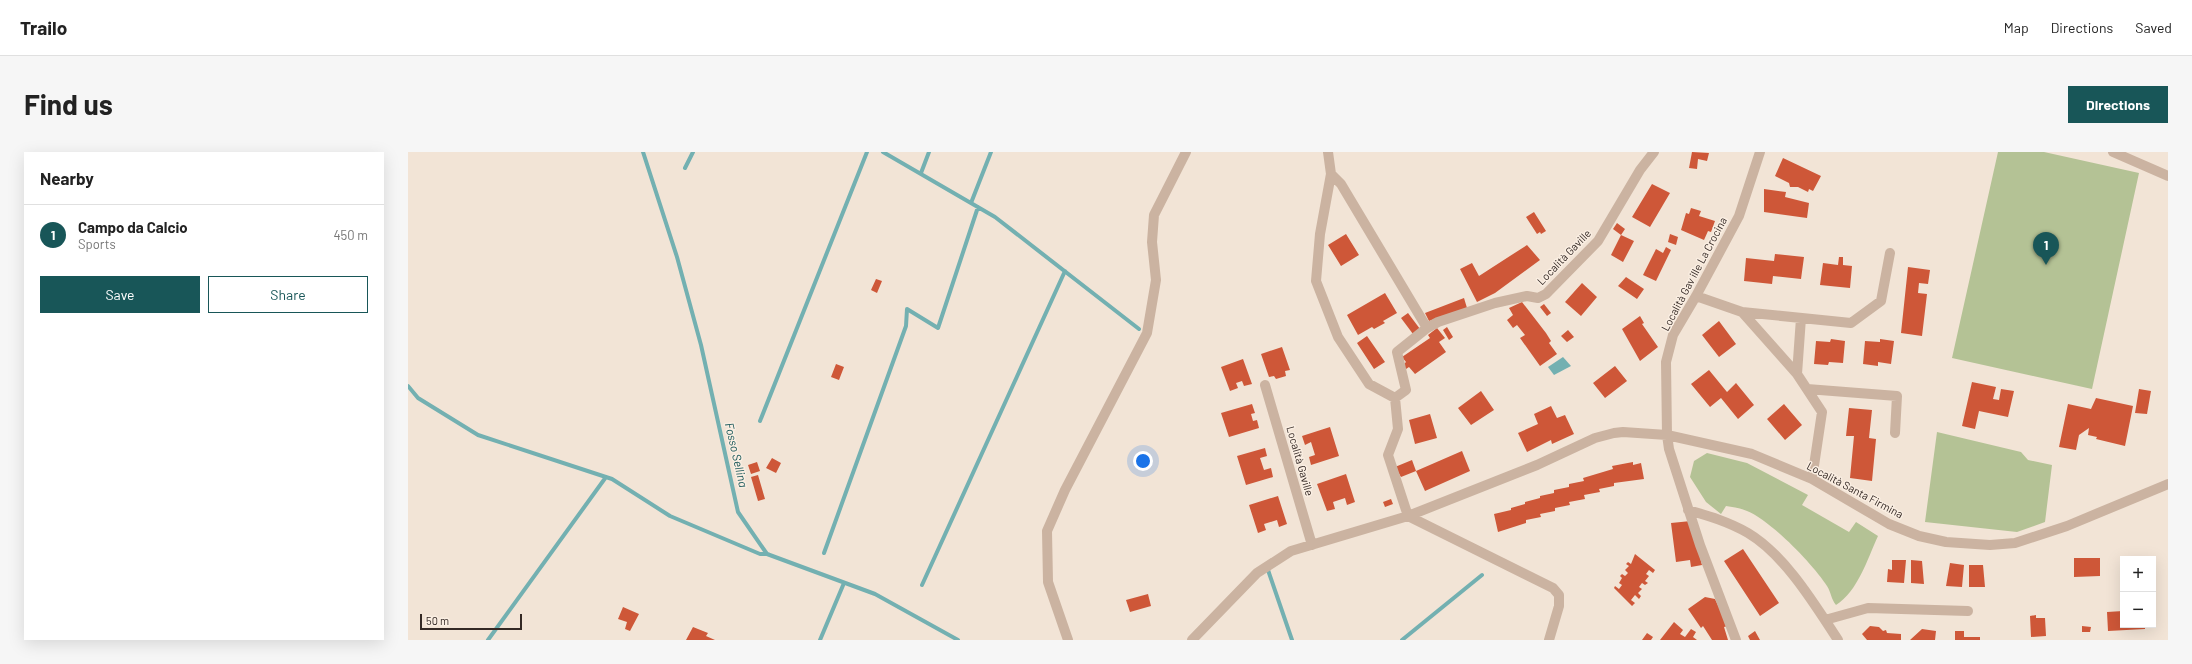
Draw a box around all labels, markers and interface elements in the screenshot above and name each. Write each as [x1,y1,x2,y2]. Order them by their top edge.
text: Trailo [20,16,67,39]
text: Map [2004,19,2029,36]
text: Directions [2051,19,2113,36]
text: Saved [2135,19,2172,36]
button: Directions [2068,86,2168,123]
text: Find us [24,87,113,121]
text: Nearby [40,168,94,188]
street label: Località Gav ille La Crocina [1658,215,1729,333]
text: Campo da Calcio [78,218,188,236]
street label: Località Gaville [1534,226,1593,287]
text: 1 [51,227,55,243]
text: 450 m [333,227,368,243]
pin: 1 [2033,232,2059,265]
text: Sports [78,236,116,252]
button: Save [40,276,200,313]
button: Share [208,276,368,313]
water label: Fosso Sellina [723,421,751,489]
street label: Località Gaville [1284,425,1317,497]
your location [1133,451,1153,471]
street label: Località Santa Firmina [1805,459,1906,520]
map controls [2120,556,2156,628]
button: + [2120,556,2156,592]
button: − [2120,592,2156,628]
scale bar [420,612,522,631]
text: 50 m [426,614,449,627]

